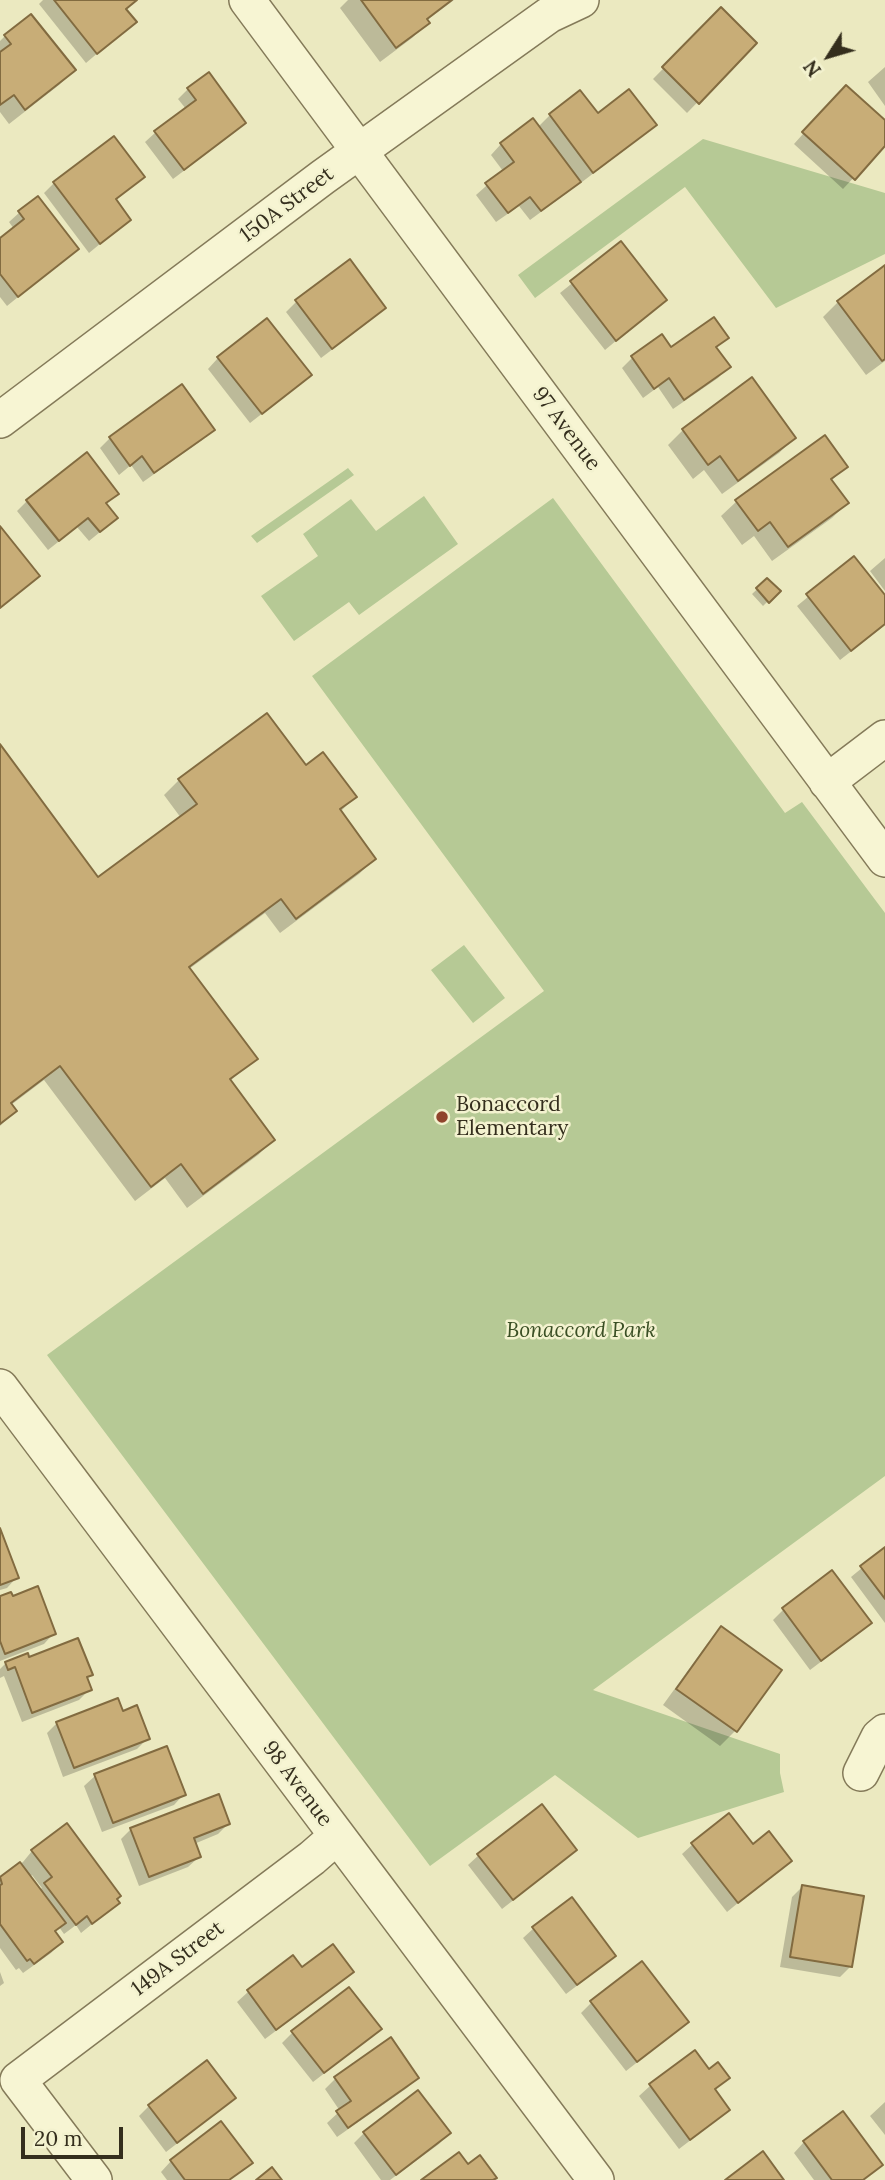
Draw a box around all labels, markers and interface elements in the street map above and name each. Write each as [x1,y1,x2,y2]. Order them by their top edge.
north arrow [794,21,864,91]
text: N [798,56,826,82]
street label: 150A Street [235,162,339,248]
street label: 97 Avenue [526,382,606,476]
place label: Bonaccord Elementary [456,1092,568,1142]
marker: Bonaccord Elementary [434,1109,450,1125]
park label: Bonaccord Park [506,1318,656,1344]
street label: 98 Avenue [257,1736,337,1832]
street label: 149A Street [127,1916,229,2002]
scale bar [24,2114,126,2158]
text: 20 m [34,2125,83,2152]

